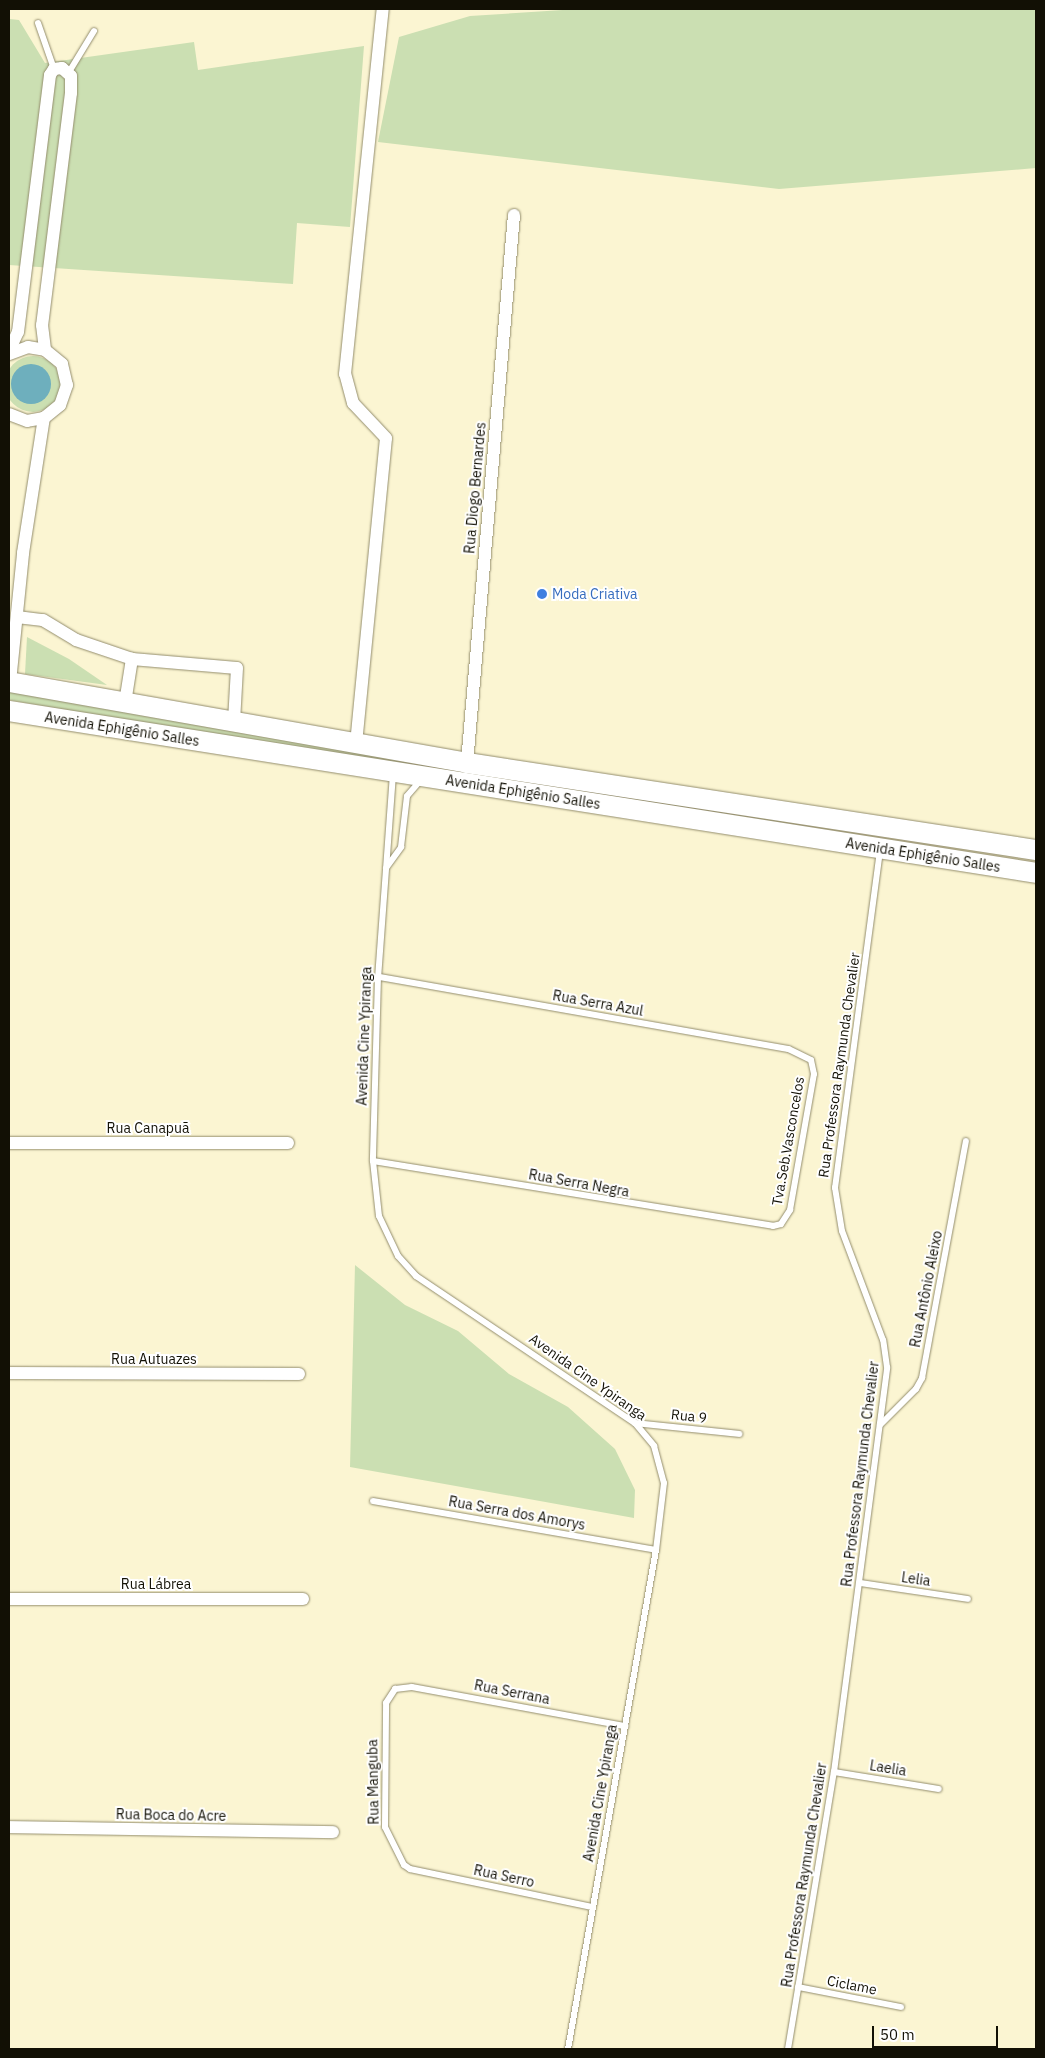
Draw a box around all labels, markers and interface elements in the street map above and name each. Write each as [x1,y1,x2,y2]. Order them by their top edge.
street label: Rua Diogo Bernardes [461,422,489,554]
place label: Moda Criativa [552,586,638,602]
marker: Moda Criativa [536,588,548,600]
street label: Avenida Ephigênio Salles [43,708,201,750]
street label: Avenida Ephigênio Salles [444,771,602,813]
street label: Avenida Ephigênio Salles [844,834,1002,876]
street label: Rua Professora Raymunda Chevalier [815,951,863,1179]
street label: Avenida Cine Ypiranga [353,966,375,1106]
street label: Rua Serra Azul [551,987,645,1019]
street label: Tva.Seb.Vasconcelos [768,1075,808,1207]
street label: Rua Canapuã [107,1120,189,1136]
street label: Rua Serra Negra [527,1166,631,1200]
street label: Rua Antônio Aleixo [906,1229,946,1349]
street label: Avenida Cine Ypiranga [526,1330,650,1424]
street label: Rua Autuazes [111,1351,197,1367]
street label: Rua Professora Raymunda Chevalier [838,1360,882,1588]
street label: Rua 9 [670,1406,708,1426]
street label: Rua Serra dos Amorys [447,1493,587,1533]
street label: Lelia [900,1569,932,1589]
street label: Rua Lábrea [121,1576,191,1592]
street label: Rua Serrana [473,1676,551,1708]
street label: Avenida Cine Ypiranga [580,1723,620,1863]
street label: Rua Manguba [364,1739,382,1825]
street label: Laelia [868,1757,908,1779]
street label: Rua Professora Raymunda Chevalier [778,1762,830,1988]
street label: Rua Boca do Acre [116,1806,226,1824]
street label: Rua Serro [472,1861,536,1891]
street label: Ciclame [826,1972,878,1998]
scale bar [875,2016,1001,2048]
text: 50 m [880,2025,915,2044]

